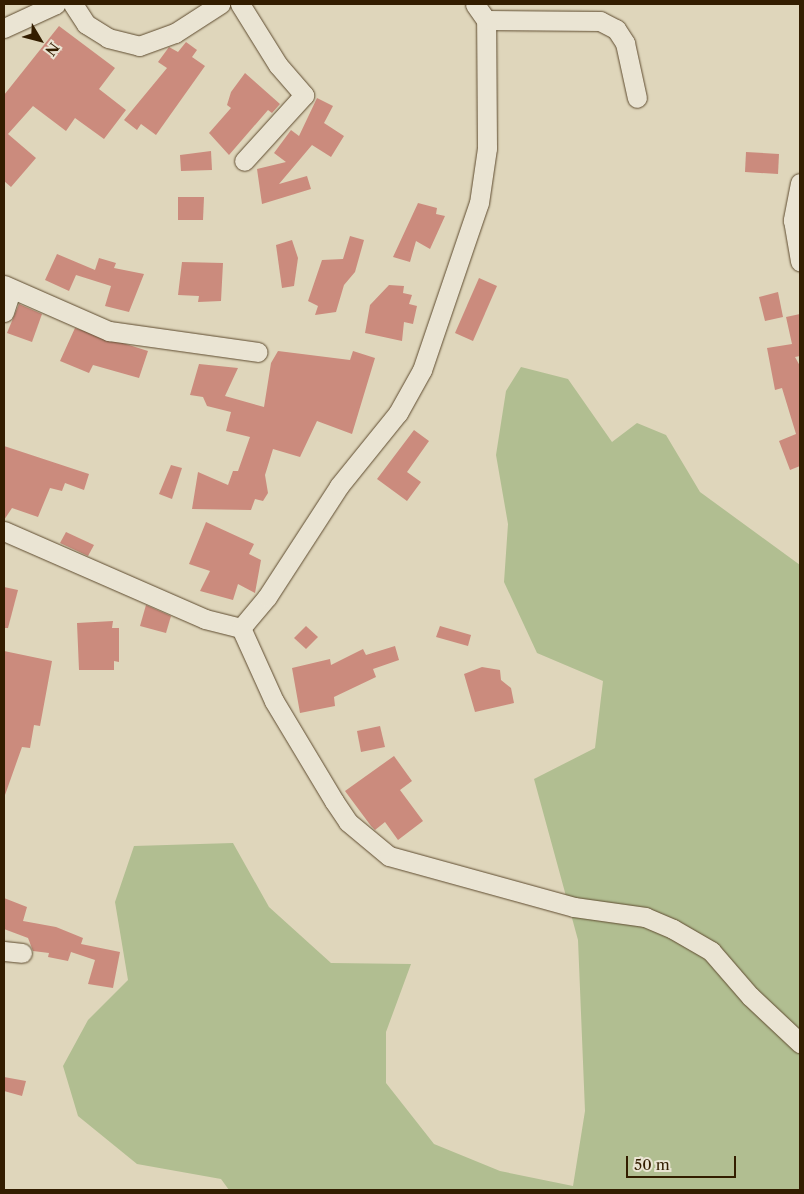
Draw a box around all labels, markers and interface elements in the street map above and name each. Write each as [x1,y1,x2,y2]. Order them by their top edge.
north arrow [15,15,65,65]
text: N [41,39,63,59]
scale bar [629,1146,739,1178]
text: 50 m [634,1155,670,1174]

